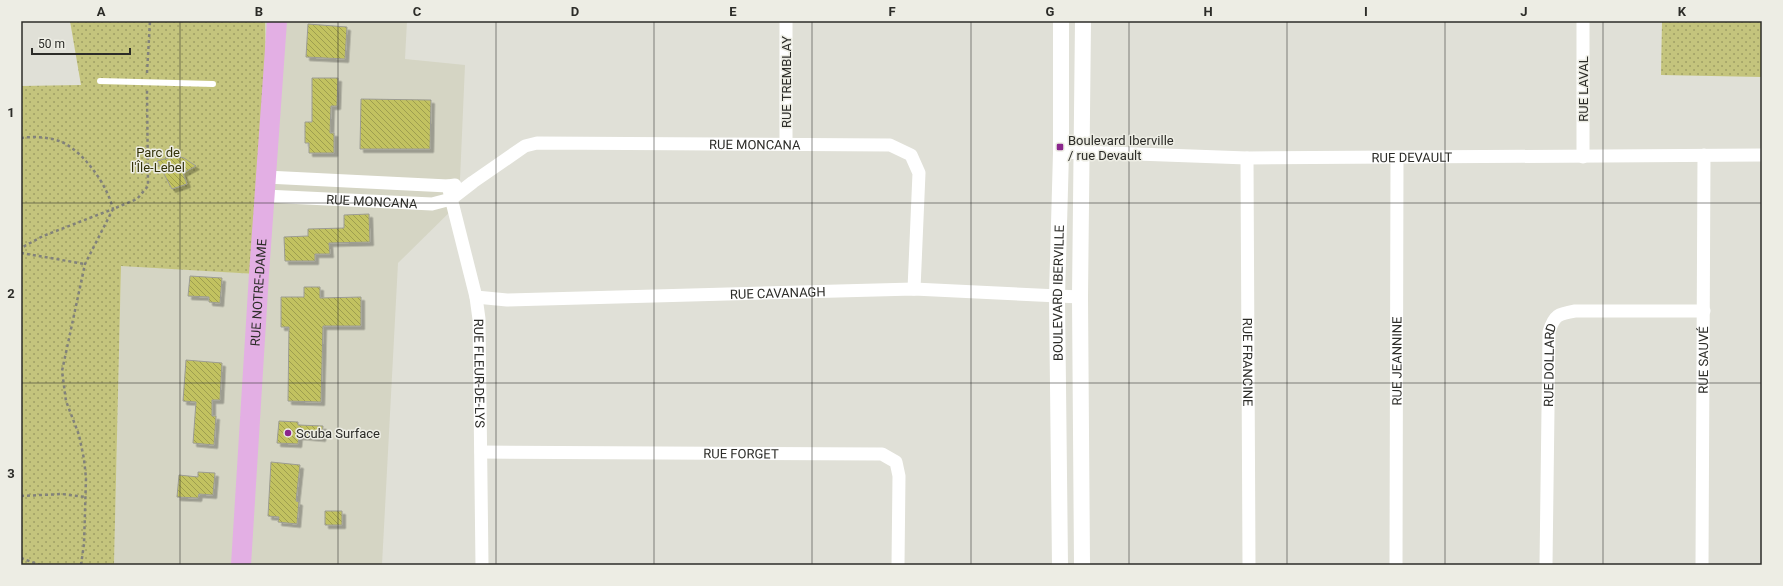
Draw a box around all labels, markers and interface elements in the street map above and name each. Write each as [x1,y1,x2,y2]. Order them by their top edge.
text: A [97,4,106,19]
text: B [255,4,263,19]
text: C [413,4,422,19]
text: D [571,4,579,19]
text: E [729,4,737,19]
text: F [888,4,896,19]
text: G [1046,4,1055,19]
text: H [1203,4,1213,19]
text: I [1364,4,1368,19]
text: J [1520,4,1528,19]
text: K [1678,4,1687,19]
scale bar [32,30,130,56]
street label: RUE TREMBLAY [779,36,794,128]
text: 50 m [38,37,65,51]
street label: RUE LAVAL [1576,56,1591,122]
text: 1 [7,105,15,120]
place label: Boulevard Iberville / rue Devault [1068,133,1174,163]
street label: RUE MONCANA [709,137,801,152]
marker: Boulevard Iberville / rue Devault [1055,142,1065,152]
park label: Parc de l'Île-Lebel [131,145,185,175]
street label: RUE DEVAULT [1371,150,1452,165]
street label: RUE MONCANA [326,192,418,211]
street label: BOULEVARD IBERVILLE [1050,225,1067,361]
street label: RUE NOTRE-DAME [248,238,269,347]
street label: RUE CAVANAGH [730,284,826,302]
text: 2 [7,286,15,301]
street label: RUE JEANNINE [1389,317,1405,405]
street label: RUE FRANCINE [1240,318,1255,406]
street label: RUE FLEUR-DE-LYS [471,319,487,428]
street label: RUE DOLLARD [1541,321,1559,407]
street label: RUE SAUVÉ [1696,326,1711,394]
place label: Scuba Surface [296,426,380,441]
marker: Scuba Surface [283,428,293,438]
street label: RUE FORGET [703,446,779,461]
text: 3 [7,466,15,481]

